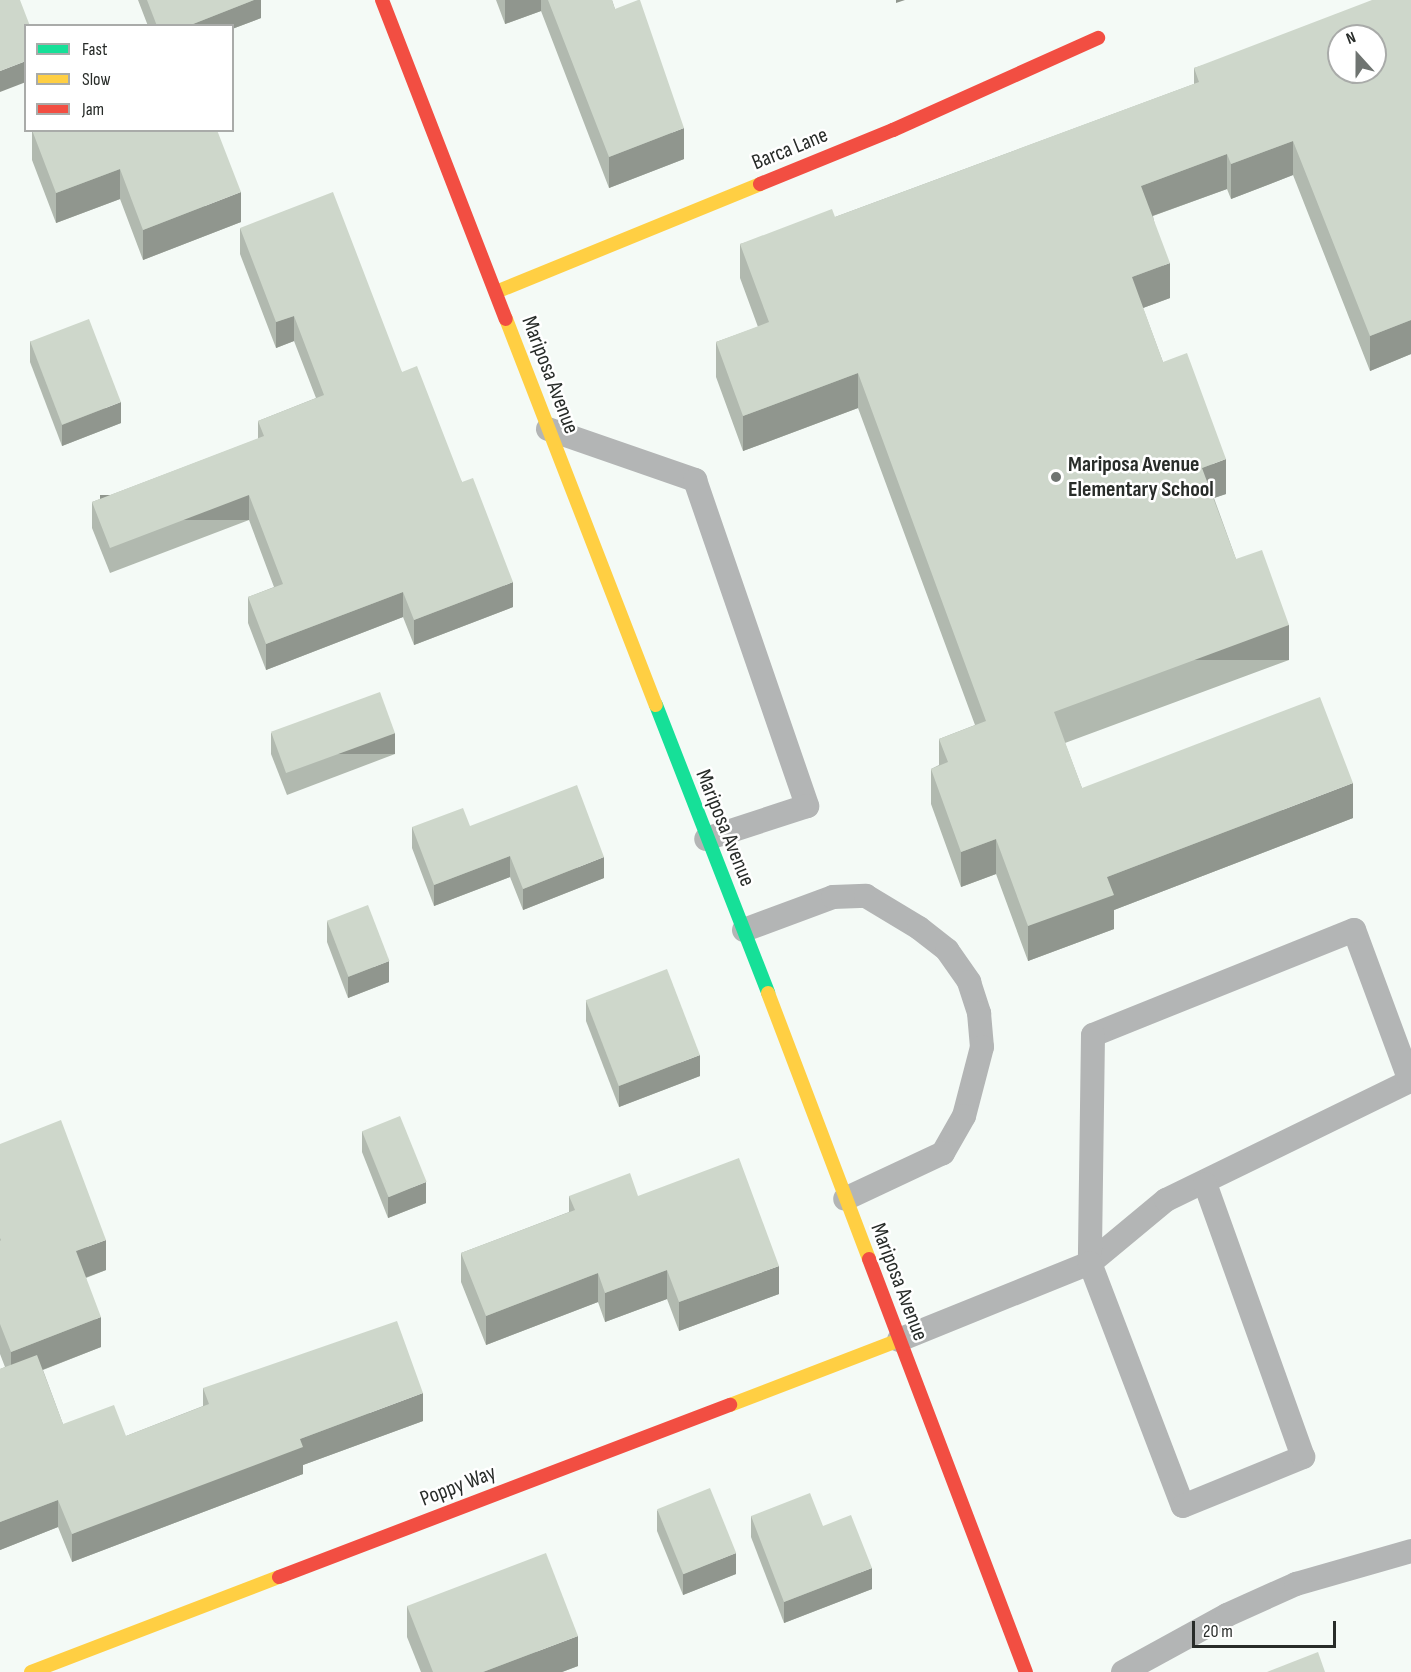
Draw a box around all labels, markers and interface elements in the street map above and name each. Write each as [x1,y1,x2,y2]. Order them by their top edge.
legend [24,24,234,132]
north arrow [1327,24,1387,84]
text: N [1344,28,1358,49]
text: Fast [82,39,107,60]
text: Slow [82,69,111,90]
text: Jam [82,99,104,120]
street label: Barca Lane [748,122,832,176]
street label: Mariposa Avenue [516,313,584,437]
place label: Mariposa Avenue Elementary School [1068,451,1214,502]
marker: Mariposa Avenue Elementary School [1049,470,1063,484]
street label: Mariposa Avenue [690,766,760,890]
street label: Mariposa Avenue [865,1220,933,1344]
street label: Poppy Way [416,1460,500,1512]
scale bar [1195,1609,1339,1647]
text: 20 m [1203,1621,1233,1642]

